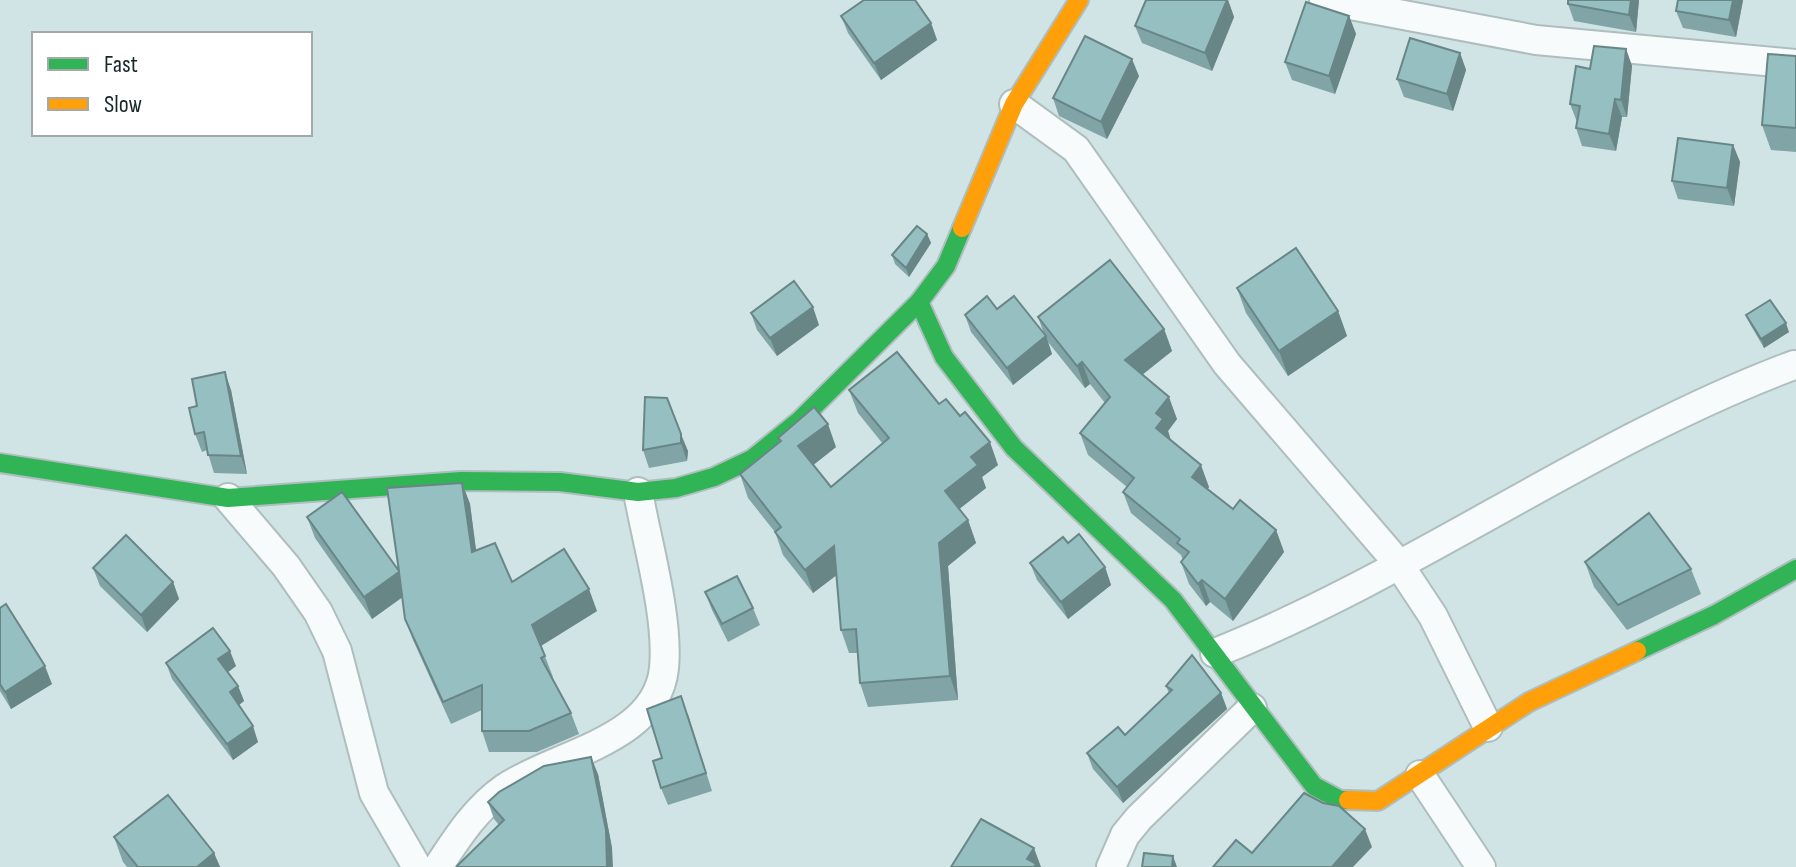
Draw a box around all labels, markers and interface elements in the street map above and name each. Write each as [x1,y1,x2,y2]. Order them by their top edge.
legend [32,32,312,136]
text: Fast [104,50,138,79]
text: Slow [104,90,142,119]

